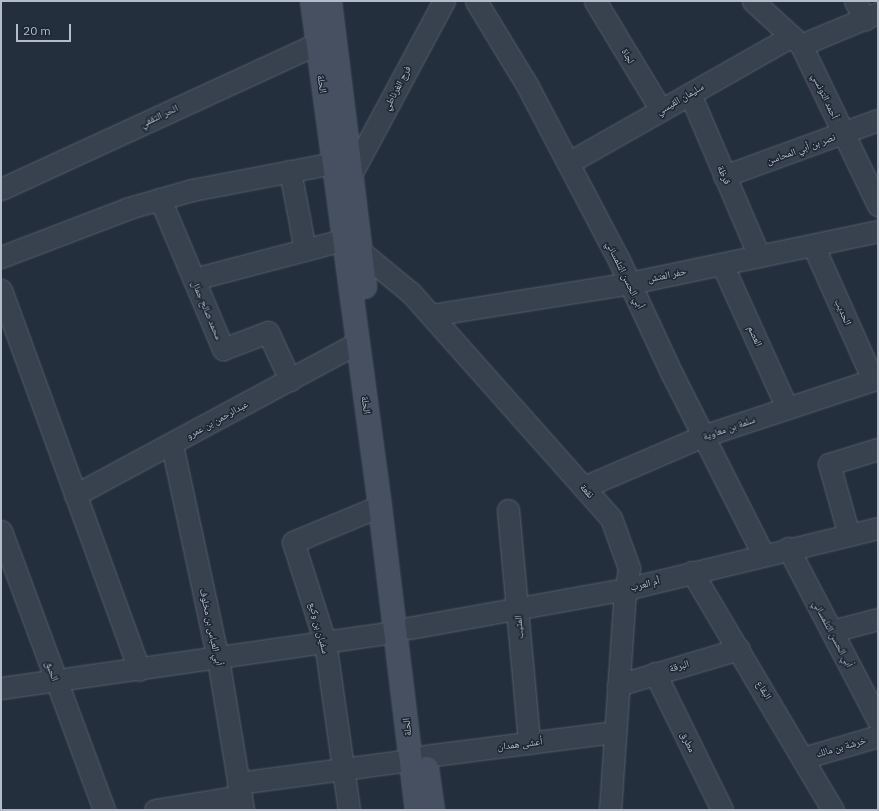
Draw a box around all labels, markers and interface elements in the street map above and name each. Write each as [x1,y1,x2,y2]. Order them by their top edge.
scale bar [18,16,73,42]
text: 20 m [23,23,51,38]
street label: لجاة [619,46,637,66]
street label: فرج الغرناطي [380,64,414,112]
street label: أحمد التونسي [809,71,841,121]
street label: الحلة [315,74,329,94]
street label: سليمان القيسي [654,81,706,117]
street label: الحر الثقفي [138,102,180,130]
street label: نصر بن أبي المحاسن [765,131,837,167]
street label: قرظة [715,164,733,186]
street label: أبي الحسن التلمساني [603,239,647,311]
street label: حفر العتش [647,265,687,285]
street label: محمد صالح جمال [189,279,225,341]
street label: الحديب [832,297,854,327]
street label: العصم [745,324,765,348]
street label: الحلة [359,395,373,415]
street label: عبدالرحمن بن عمرو [184,398,250,442]
street label: سلمة بن معاوية [701,413,757,443]
street label: نقعة [577,481,597,501]
street label: أم العرب [629,575,661,593]
street label: أبي العباس بن مخلوف [197,587,225,667]
street label: أبي الحسن التلمساني [810,599,856,669]
street label: سفيان بن وكيع [306,601,332,655]
street label: المثيب [512,615,526,639]
street label: البرقة [668,657,690,675]
street label: الحبق [43,659,61,683]
street label: البقاع [754,678,774,702]
street label: الحلة [400,717,414,737]
street label: مطرق [678,730,698,754]
street label: خرشة بن مالك [815,734,867,760]
street label: أعشى همدان [497,735,543,753]

